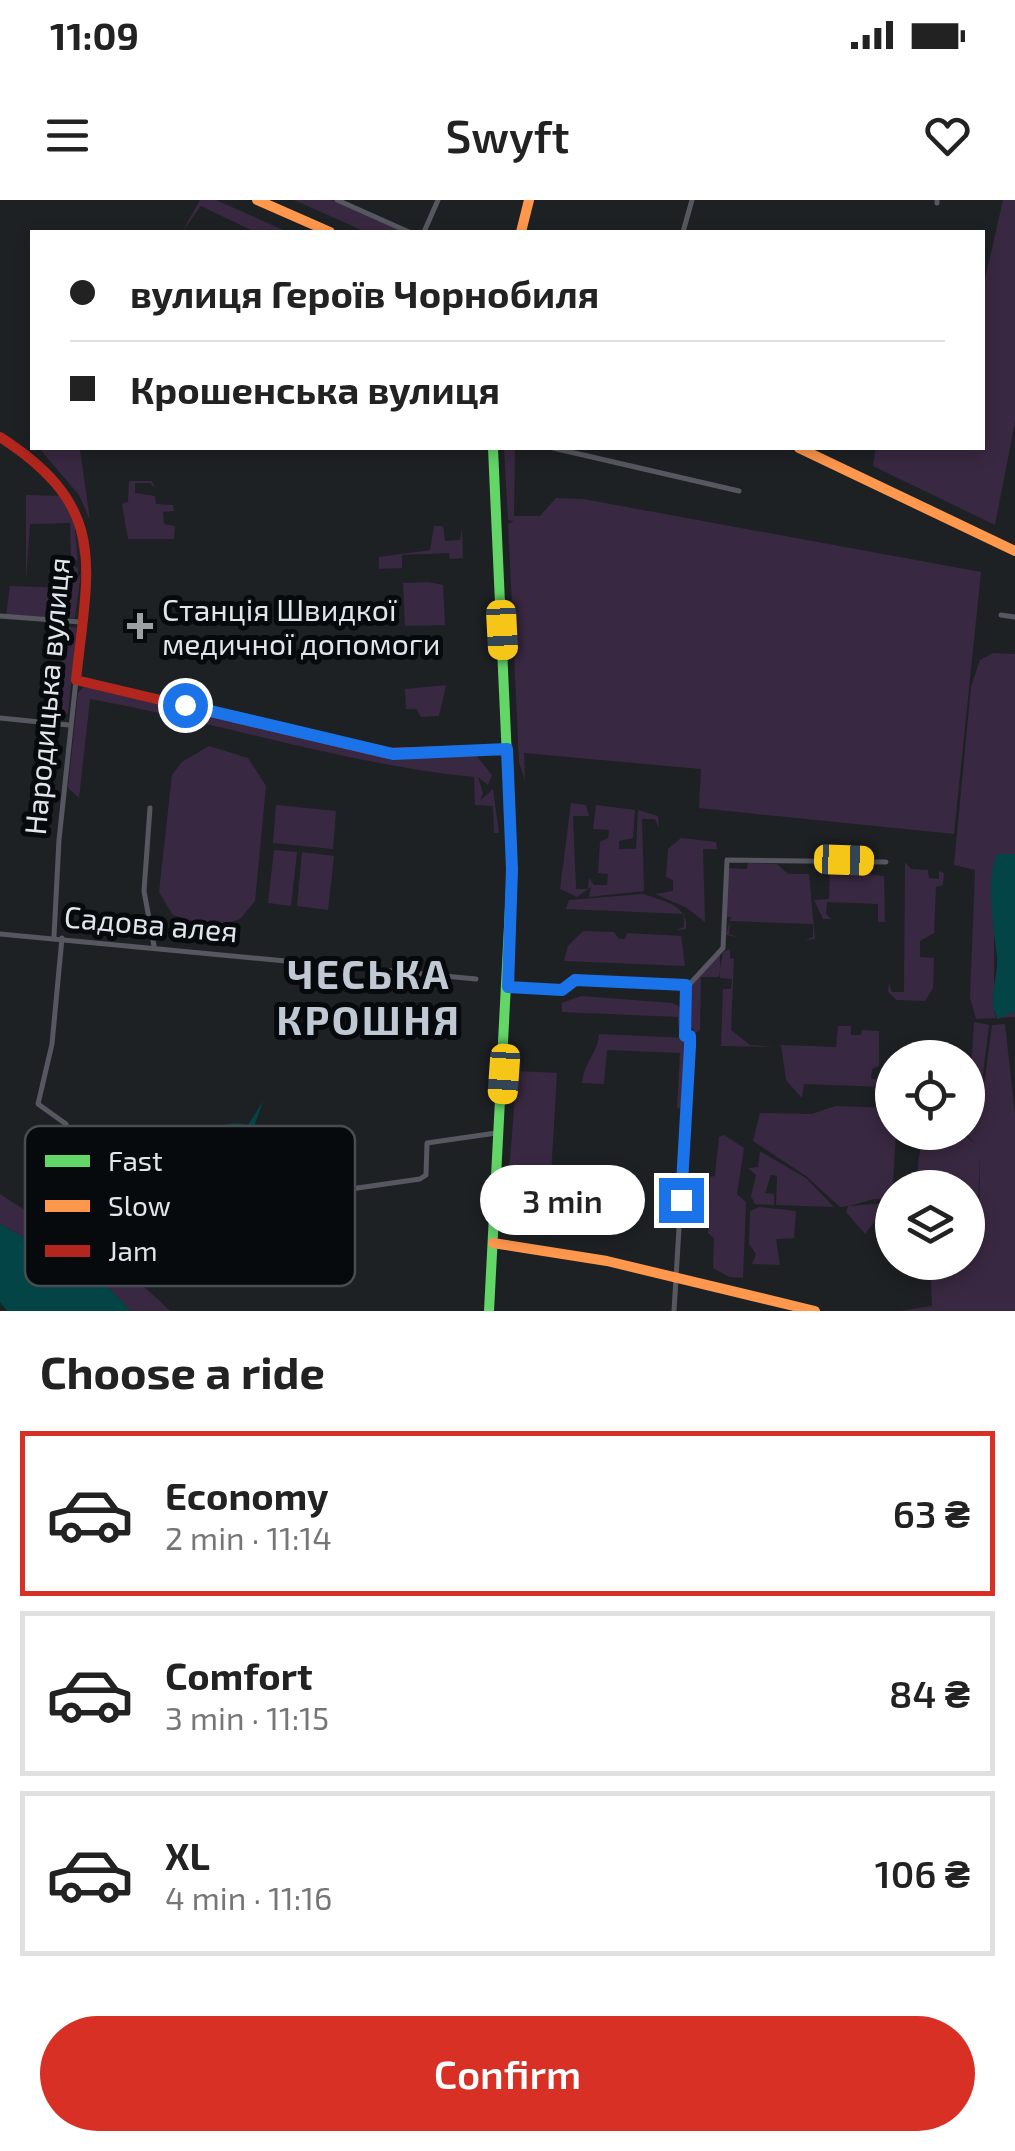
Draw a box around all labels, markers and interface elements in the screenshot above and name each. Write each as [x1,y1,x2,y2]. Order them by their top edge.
text: 11:09 [50,12,139,58]
icon: menu [40,108,95,163]
text: Swyft [446,108,569,162]
icon: heart [920,108,975,163]
text: вулиця Героїв Чорнобиля [130,270,599,316]
text: Крошенська вулиця [130,366,500,412]
street label: Народицька вулиця [16,556,77,836]
place label: Станція Швидкої медичної допомоги [162,591,440,661]
car [485,599,519,661]
marker: Станція Швидкої медичної допомоги [127,613,153,639]
route start [163,683,208,728]
car [813,844,875,876]
street label: Садова алея [63,897,239,949]
district label: ЧЕСЬКА КРОШНЯ [276,949,462,1043]
map controls [875,1040,985,1280]
button: locate [875,1040,985,1150]
car [487,1043,521,1105]
legend [25,1126,355,1286]
text: Fast [108,1143,163,1177]
callout: 3 min [481,1165,646,1235]
button: layers [875,1170,985,1280]
route end [659,1178,704,1223]
text: 3 min [522,1181,603,1219]
text: Slow [108,1188,171,1222]
text: Jam [108,1233,157,1267]
text: Choose a ride [40,1344,325,1398]
icon: car [45,1469,135,1559]
text: Economy [165,1472,329,1518]
text: 63 ₴ [893,1490,970,1536]
text: 2 min · 11:14 [165,1518,332,1556]
icon: car [45,1649,135,1739]
text: Comfort [165,1652,313,1698]
text: 84 ₴ [889,1670,970,1716]
text: 3 min · 11:15 [165,1698,329,1736]
icon: car [45,1829,135,1919]
text: XL [165,1832,210,1878]
text: 106 ₴ [875,1850,970,1896]
text: 4 min · 11:16 [165,1878,332,1916]
button: Confirm [40,2016,975,2131]

